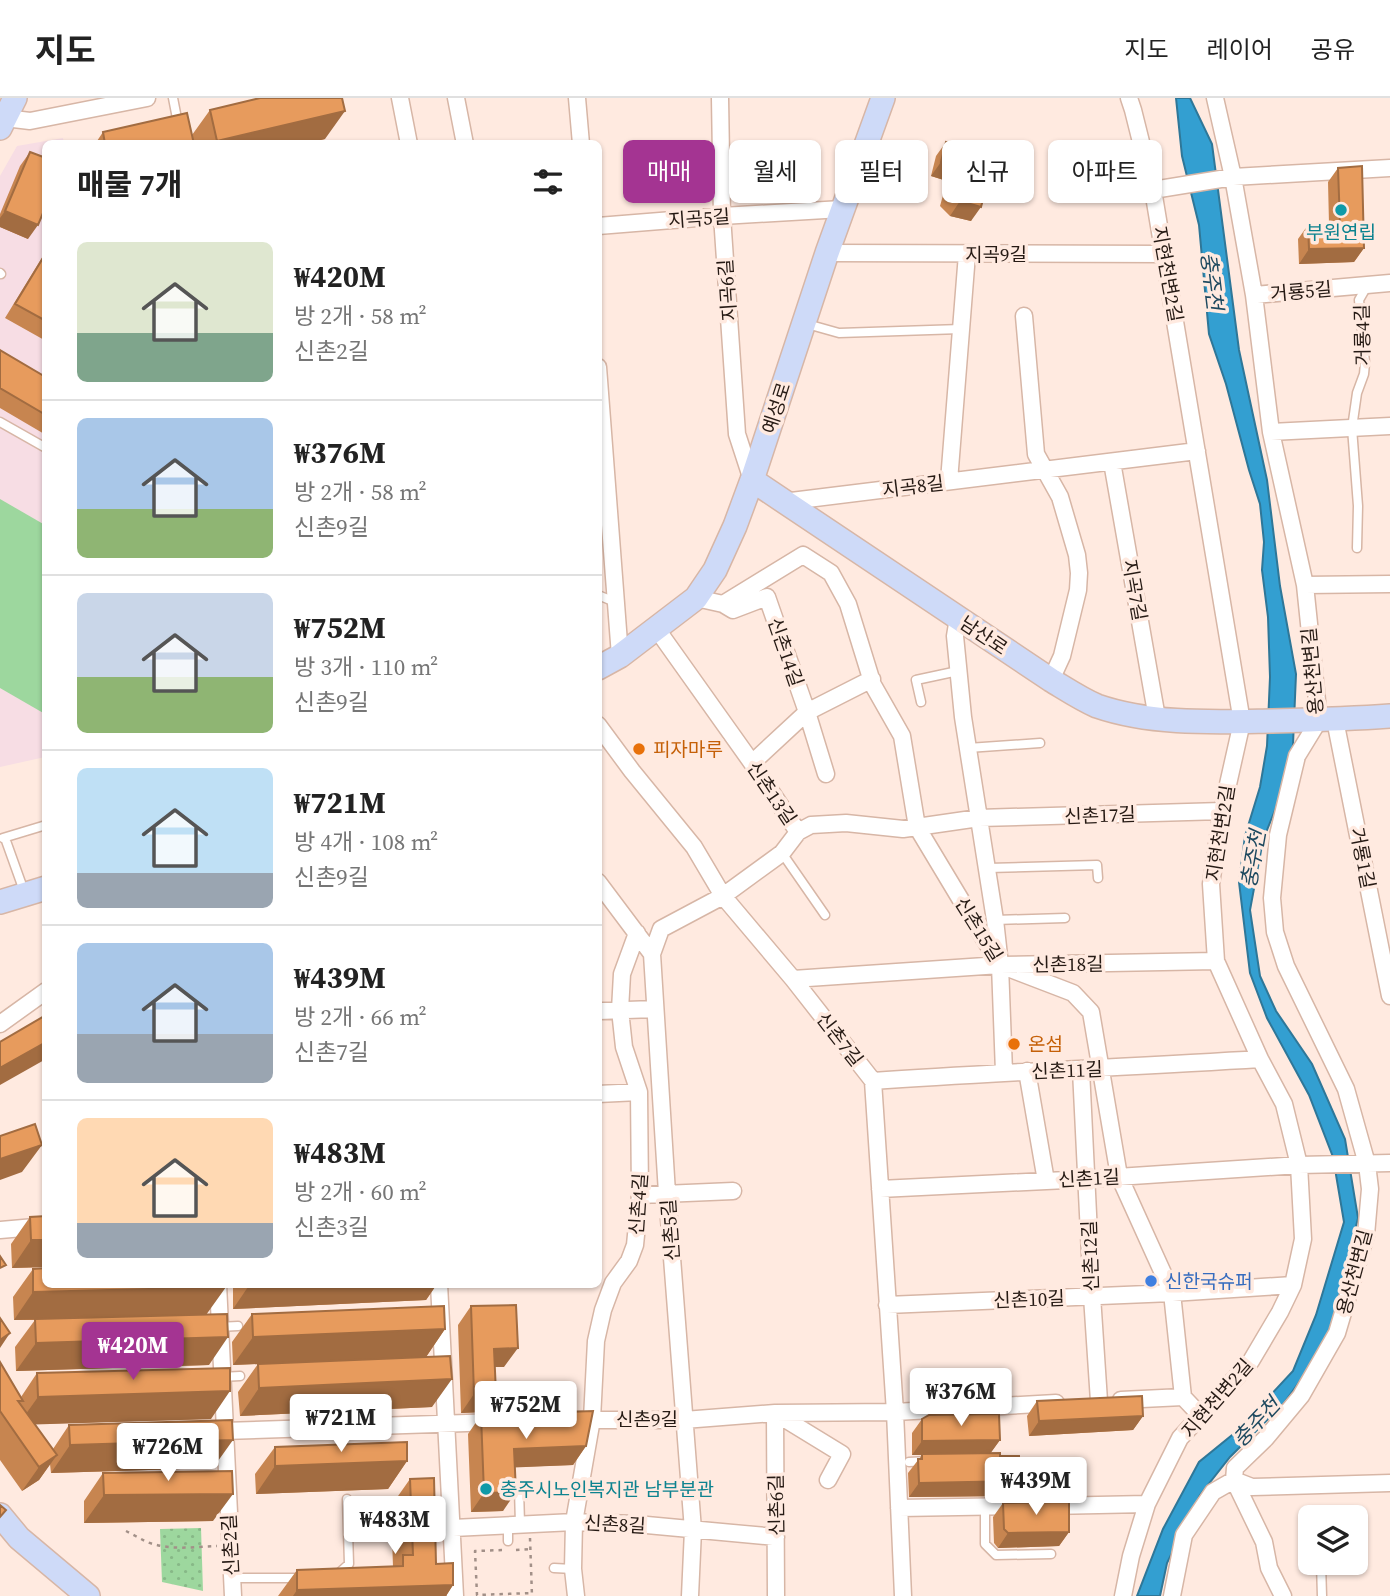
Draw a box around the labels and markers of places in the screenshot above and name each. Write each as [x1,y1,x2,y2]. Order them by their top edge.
marker: 부원연립 [1333,202,1349,218]
place label: 부원연립 [1306,219,1376,245]
place label: 피자마루 [653,736,723,762]
marker: 피자마루 [631,741,647,757]
place label: 온섬 [1028,1031,1063,1057]
marker: 온섬 [1006,1036,1022,1052]
place label: 신한국슈퍼 [1165,1268,1252,1294]
marker: 신한국슈퍼 [1143,1273,1159,1289]
pin: ₩420M [84,1322,182,1382]
pin: ₩376M [912,1368,1010,1428]
pin: ₩752M [477,1382,575,1441]
pin: ₩721M [292,1394,390,1454]
pin: ₩726M [119,1424,217,1483]
pin: ₩439M [987,1458,1085,1517]
place label: 충주시노인복지관 남부분관 [500,1476,714,1502]
marker: 충주시노인복지관 남부분관 [478,1481,494,1497]
pin: ₩483M [346,1496,444,1556]

